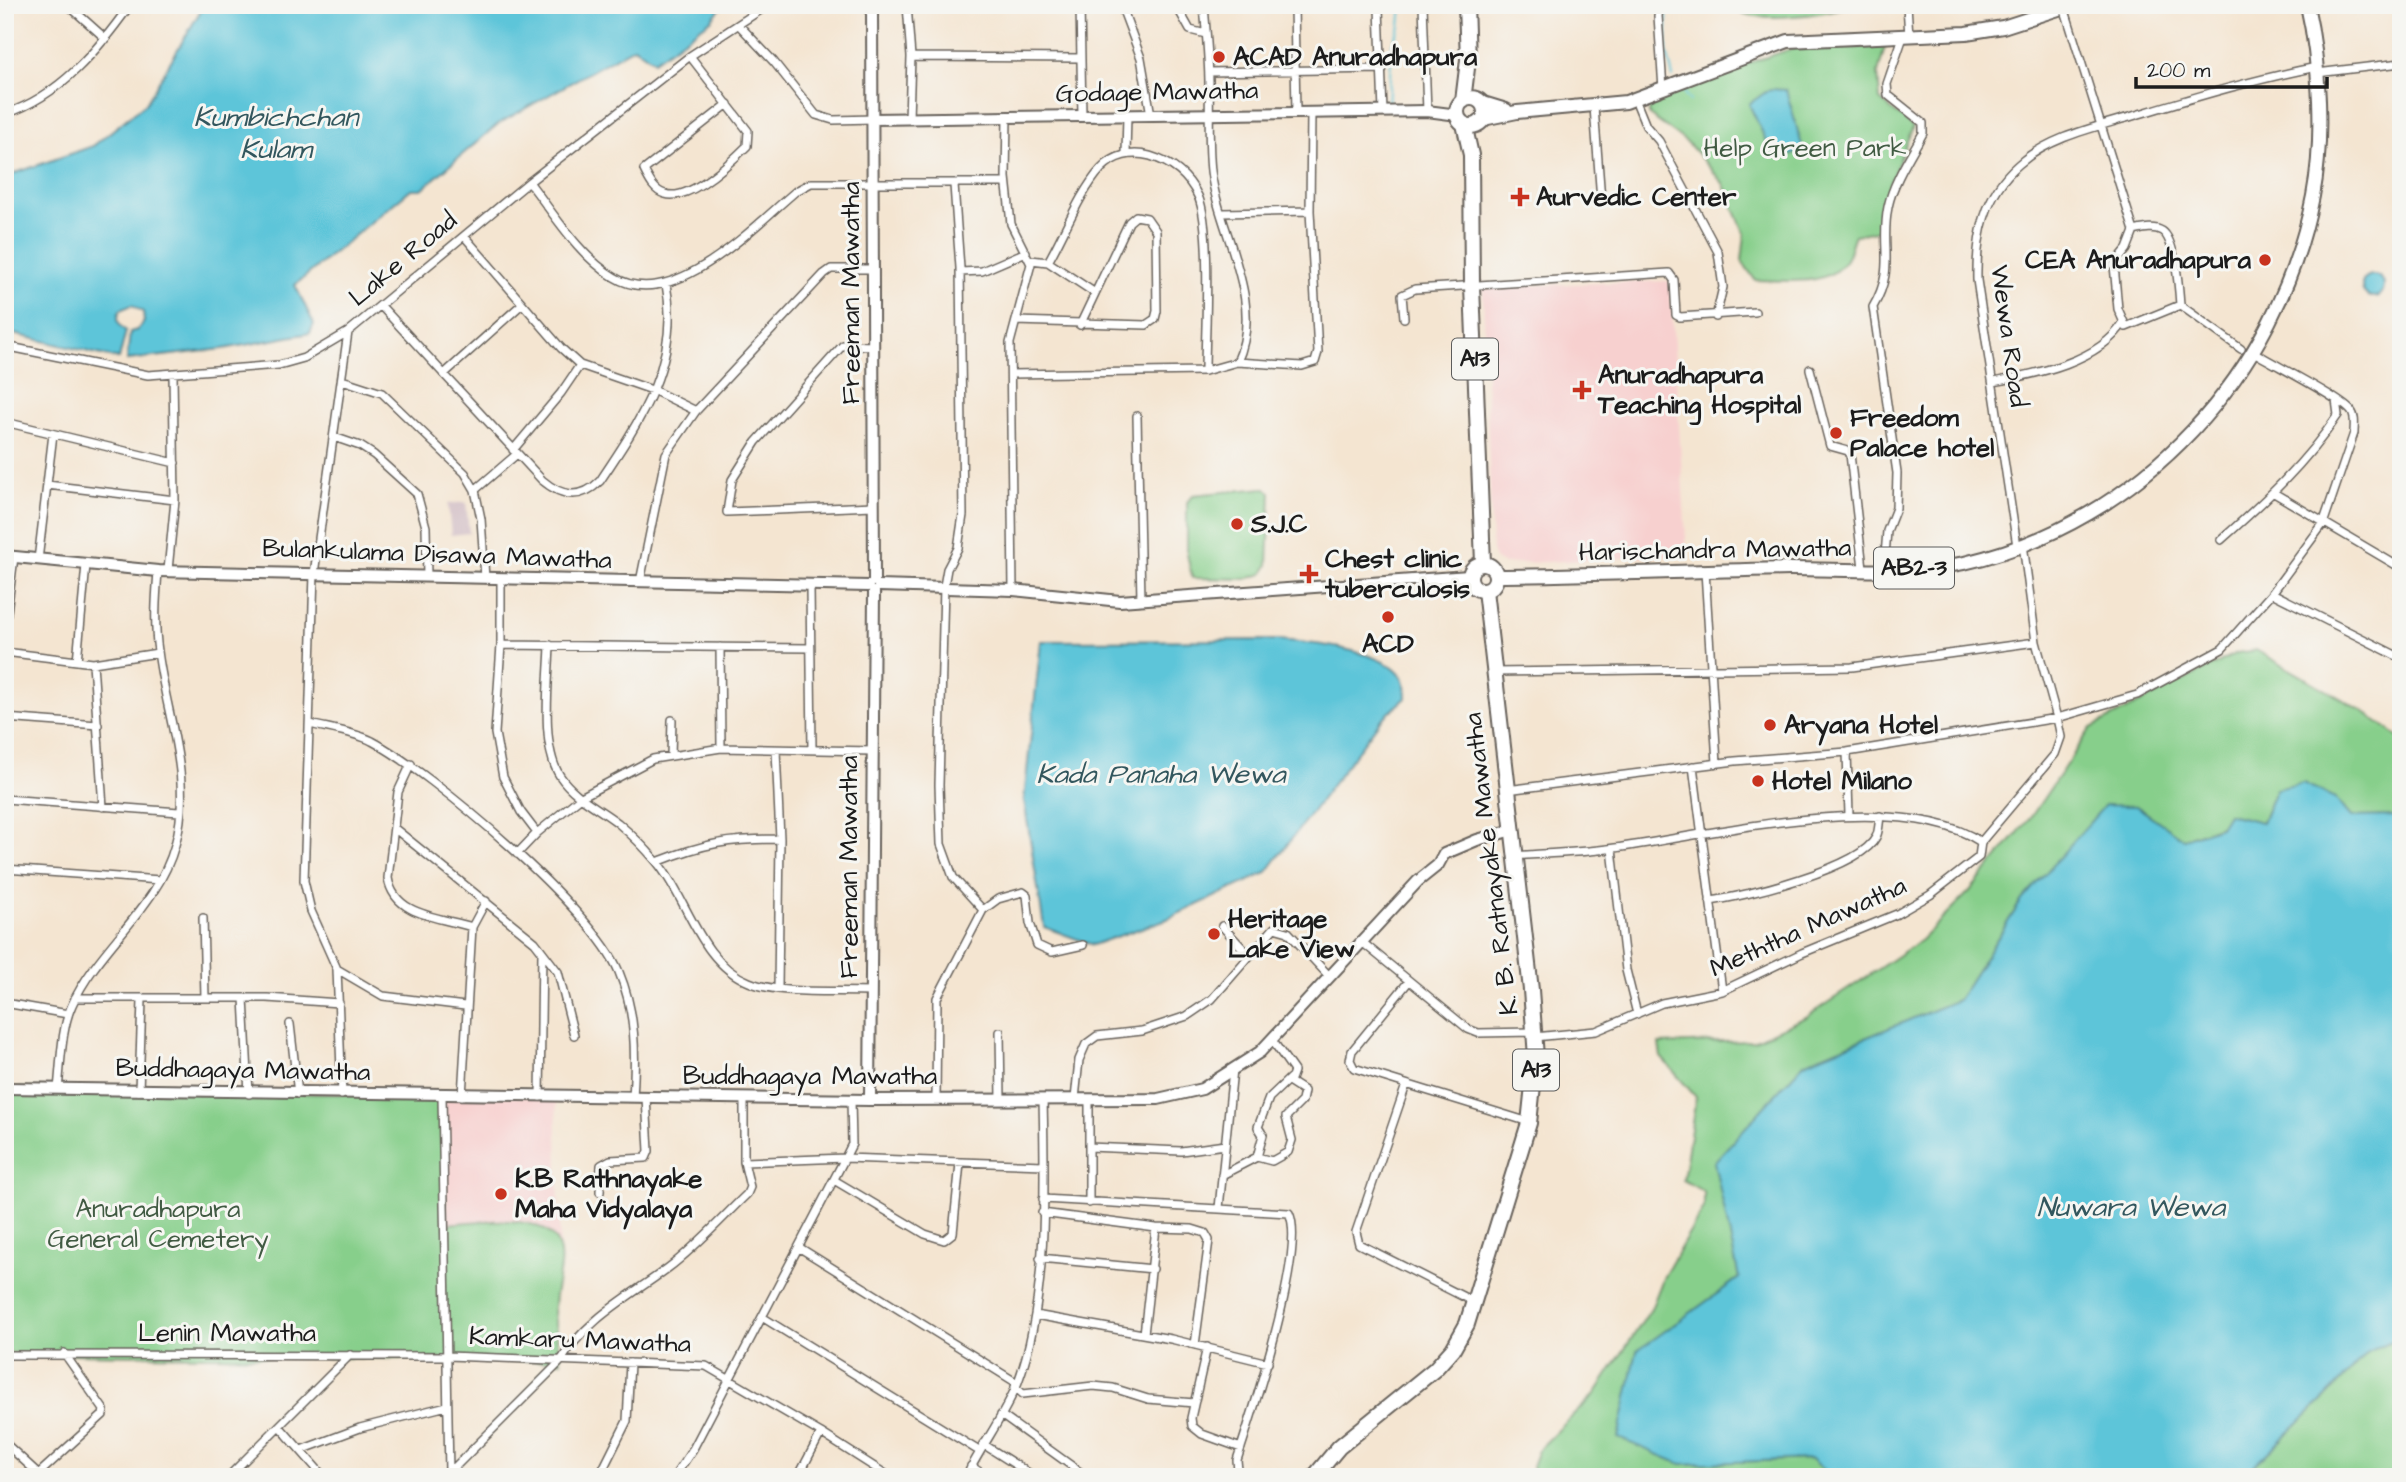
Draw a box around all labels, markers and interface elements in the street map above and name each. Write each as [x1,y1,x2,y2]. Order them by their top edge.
place label: ACAD Anuradhapura [1233,39,1478,75]
scale bar [2136,46,2327,90]
marker: ACAD Anuradhapura [1211,49,1227,65]
text: 200 m [2147,56,2211,85]
street label: Godage Mawatha [1055,72,1259,114]
water label: Kumbichchan Kulam [194,98,360,169]
park label: Help Green Park [1704,130,1906,166]
place label: Aurvedic Center [1536,179,1737,215]
street label: Freeman Mawatha [833,182,869,404]
marker: Aurvedic Center [1510,187,1530,207]
street label: Lake Road [341,203,465,315]
place label: CEA Anuradhapura [2025,242,2252,278]
marker: CEA Anuradhapura [2257,252,2273,268]
street label: Wewa Road [1981,263,2037,409]
road number: A13 [1452,338,1498,380]
place label: Anuradhapura Teaching Hospital [1597,357,1801,426]
marker: Anuradhapura Teaching Hospital [1572,380,1592,400]
place label: Freedom Palace hotel [1850,400,1994,466]
marker: Freedom Palace hotel [1828,425,1844,441]
place label: S.J.C [1250,506,1308,542]
marker: S.J.C [1229,516,1245,532]
street label: Bulankulama Disawa Mawatha [262,530,612,578]
street label: Harischandra Mawatha [1578,530,1852,570]
place label: Chest clinic tuberculosis [1324,541,1470,607]
road number: AB2-3 [1874,548,1954,588]
marker: Chest clinic tuberculosis [1299,564,1319,584]
marker: ACD [1380,609,1396,625]
place label: ACD [1362,626,1414,662]
place label: Aryana Hotel [1784,707,1938,746]
street label: K. B. Ratnayake Mawatha [1455,710,1529,1017]
marker: Aryana Hotel [1762,717,1778,733]
water label: Kada Panaha Wewa [1036,755,1287,794]
street label: Freeman Mawatha [831,756,867,978]
place label: Hotel Milano [1772,763,1912,799]
marker: Hotel Milano [1750,773,1766,789]
street label: Meththa Mawatha [1704,868,1912,986]
place label: Heritage Lake View [1228,901,1355,967]
marker: Heritage Lake View [1206,926,1222,942]
street label: Buddhagaya Mawatha [115,1050,371,1092]
road number: A13 [1513,1050,1559,1090]
street label: Buddhagaya Mawatha [683,1058,937,1096]
place label: K.B Rathnayake Maha Vidyalaya [515,1161,702,1230]
marker: K.B Rathnayake Maha Vidyalaya [493,1186,509,1202]
water label: Nuwara Wewa [2037,1188,2227,1227]
park label: Anuradhapura General Cemetery [47,1191,269,1259]
street label: Lenin Mawatha [138,1315,316,1351]
street label: Kamkaru Mawatha [468,1318,692,1362]

